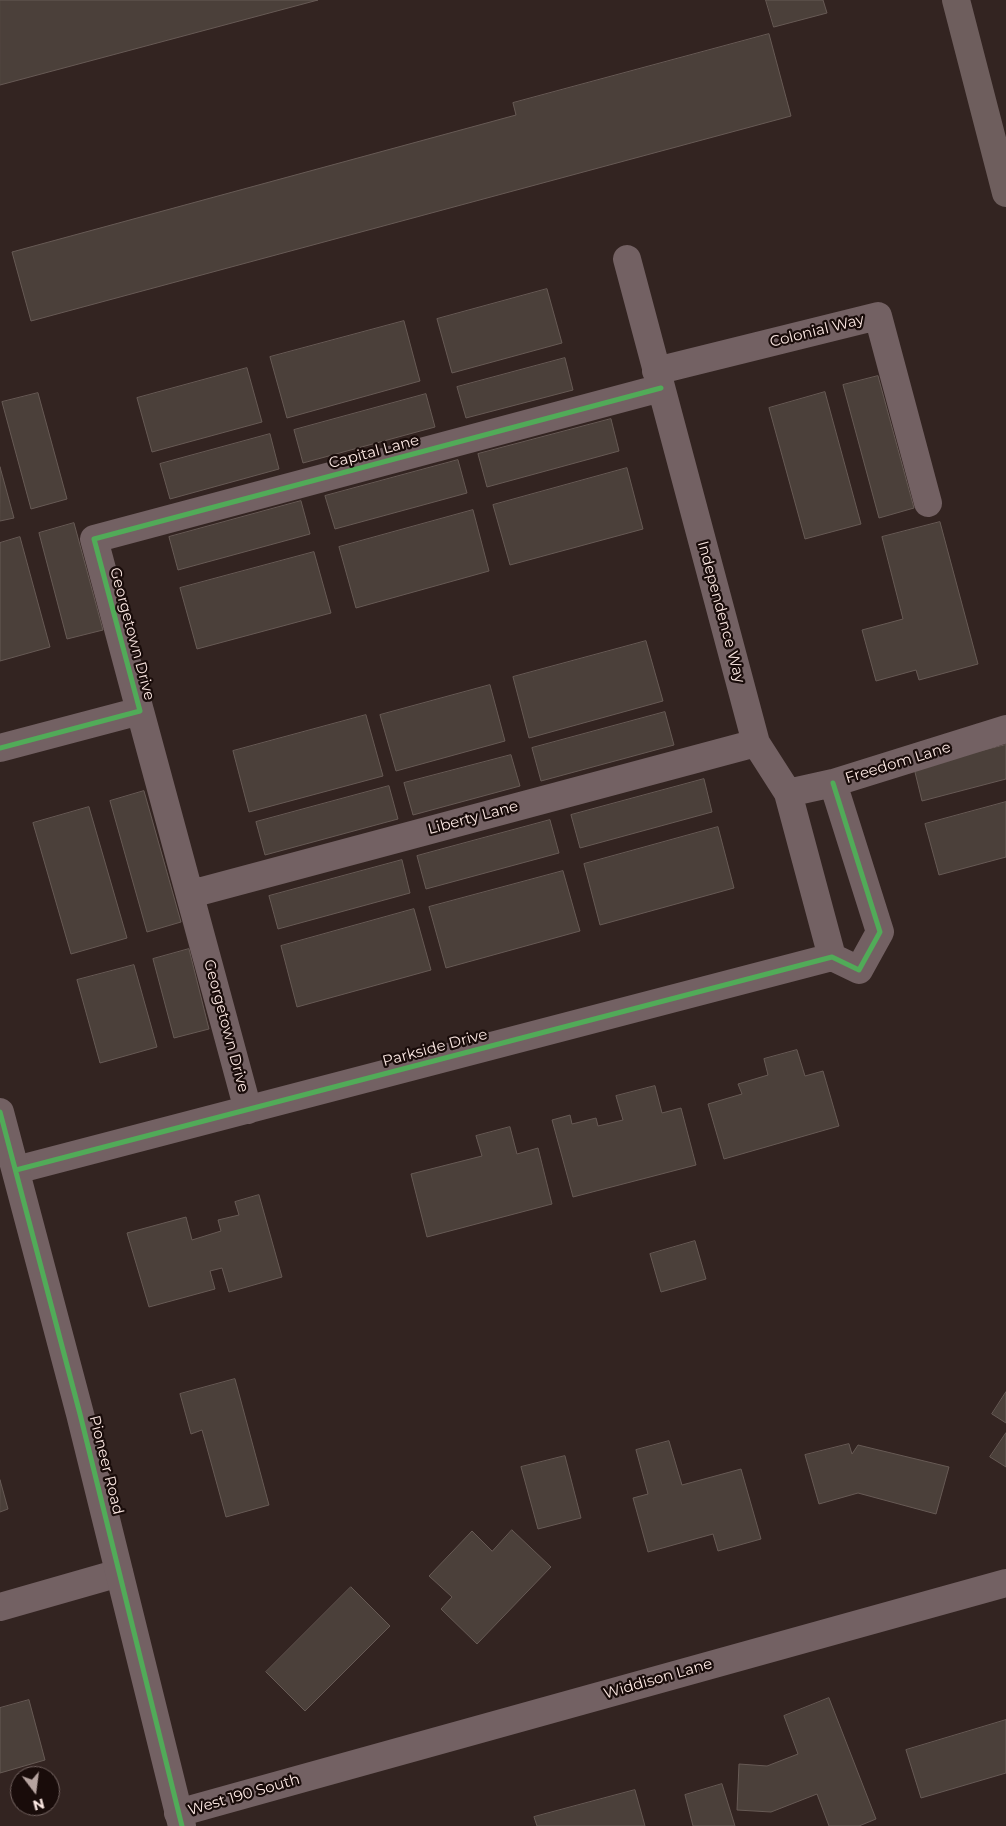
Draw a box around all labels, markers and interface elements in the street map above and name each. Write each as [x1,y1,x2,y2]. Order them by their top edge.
street label: Colonial Way [768,311,866,351]
street label: Capital Lane [327,431,421,473]
street label: Independence Way [693,539,749,685]
street label: Georgetown Drive [106,566,158,702]
street label: Freedom Lane [843,738,953,788]
street label: Liberty Lane [426,797,520,839]
street label: Georgetown Drive [200,958,252,1094]
street label: Parkside Drive [381,1025,489,1071]
street label: Pioneer Road [85,1414,127,1516]
street label: Widdison Lane [601,1655,715,1703]
north arrow [10,1766,60,1816]
street label: West 190 South [186,1770,302,1820]
text: N [31,1794,46,1815]

